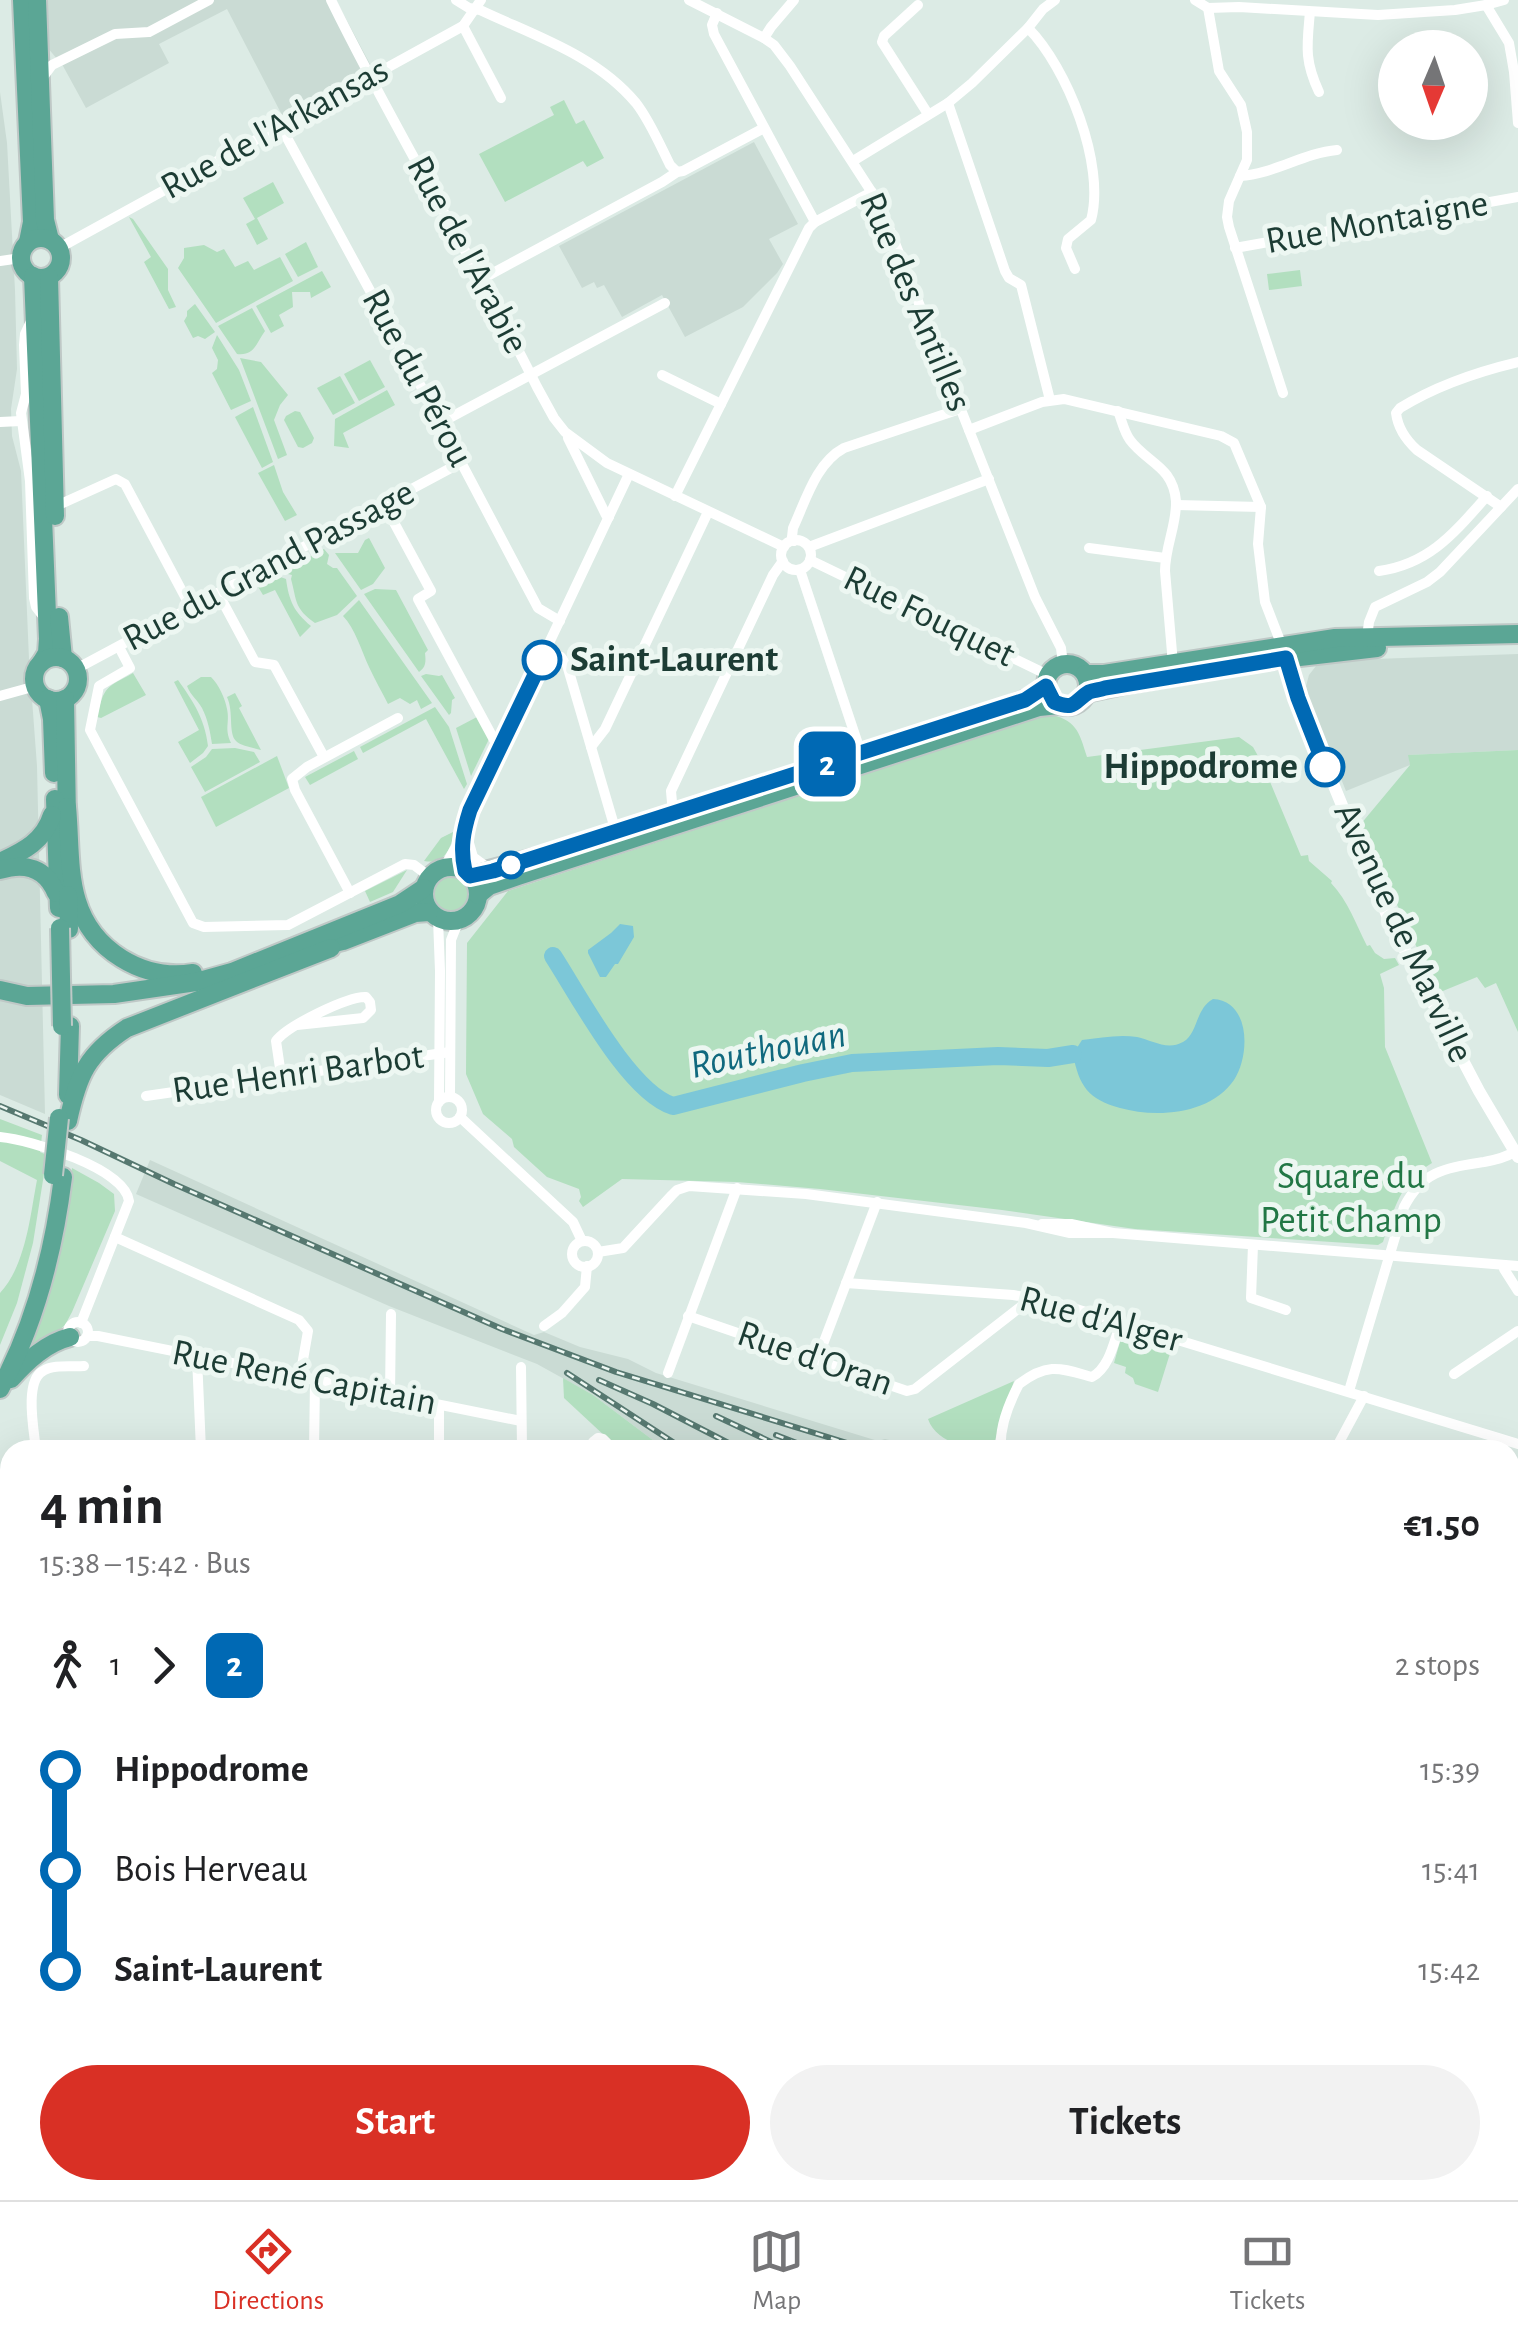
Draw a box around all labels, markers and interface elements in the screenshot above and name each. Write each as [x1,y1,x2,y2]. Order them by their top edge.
north arrow [1378,30,1488,140]
map controls [1378,30,1488,140]
street label: Rue de l'Arkansas [155,51,395,207]
street label: Rue de l'Arabie [399,150,535,360]
street label: Rue Montaigne [1263,185,1491,261]
street label: Rue des Antilles [852,187,978,417]
street label: Rue du Pérou [355,283,479,473]
street label: Rue du Grand Passage [117,473,421,659]
street label: Rue Fouquet [838,559,1020,675]
marker: Saint-Laurent [523,641,561,679]
place label: Saint-Laurent [570,641,778,679]
line badge: 2 [794,732,860,796]
text: 2 [819,747,835,782]
place label: Hippodrome [1103,748,1298,786]
marker: Hippodrome [1306,748,1344,786]
street label: Avenue de Marville [1326,797,1480,1069]
unlabelled marker [498,852,524,878]
water label: Routhouan [686,1014,850,1086]
street label: Rue Henri Barbot [170,1038,426,1110]
park label: Square du Petit Champ [1260,1158,1442,1240]
street label: Rue d'Alger [1016,1280,1187,1360]
street label: Rue d'Oran [732,1315,898,1403]
street label: Rue René Capitain [169,1334,439,1422]
text: 4 min [40,1479,164,1534]
text: €1.50 [1404,1506,1480,1544]
text: 15:38 – 15:42 · Bus [40,1547,251,1579]
icon: walk [40,1638,95,1693]
icon: forward [136,1638,191,1693]
text: 2 [226,1648,243,1683]
text: 1 [110,1649,121,1681]
text: 2 stops [1395,1649,1480,1681]
text: Hippodrome [114,1751,309,1789]
text: 15:39 [1420,1754,1480,1786]
text: Bois Herveau [114,1851,308,1889]
text: 15:41 [1422,1854,1480,1886]
text: Saint-Laurent [114,1951,322,1989]
text: 15:42 [1418,1954,1480,1986]
button: Start [40,2065,750,2180]
button: Tickets [770,2065,1480,2180]
tab: Directions [213,2224,324,2318]
tab: Map [749,2224,804,2318]
tab: Tickets [1230,2224,1305,2318]

